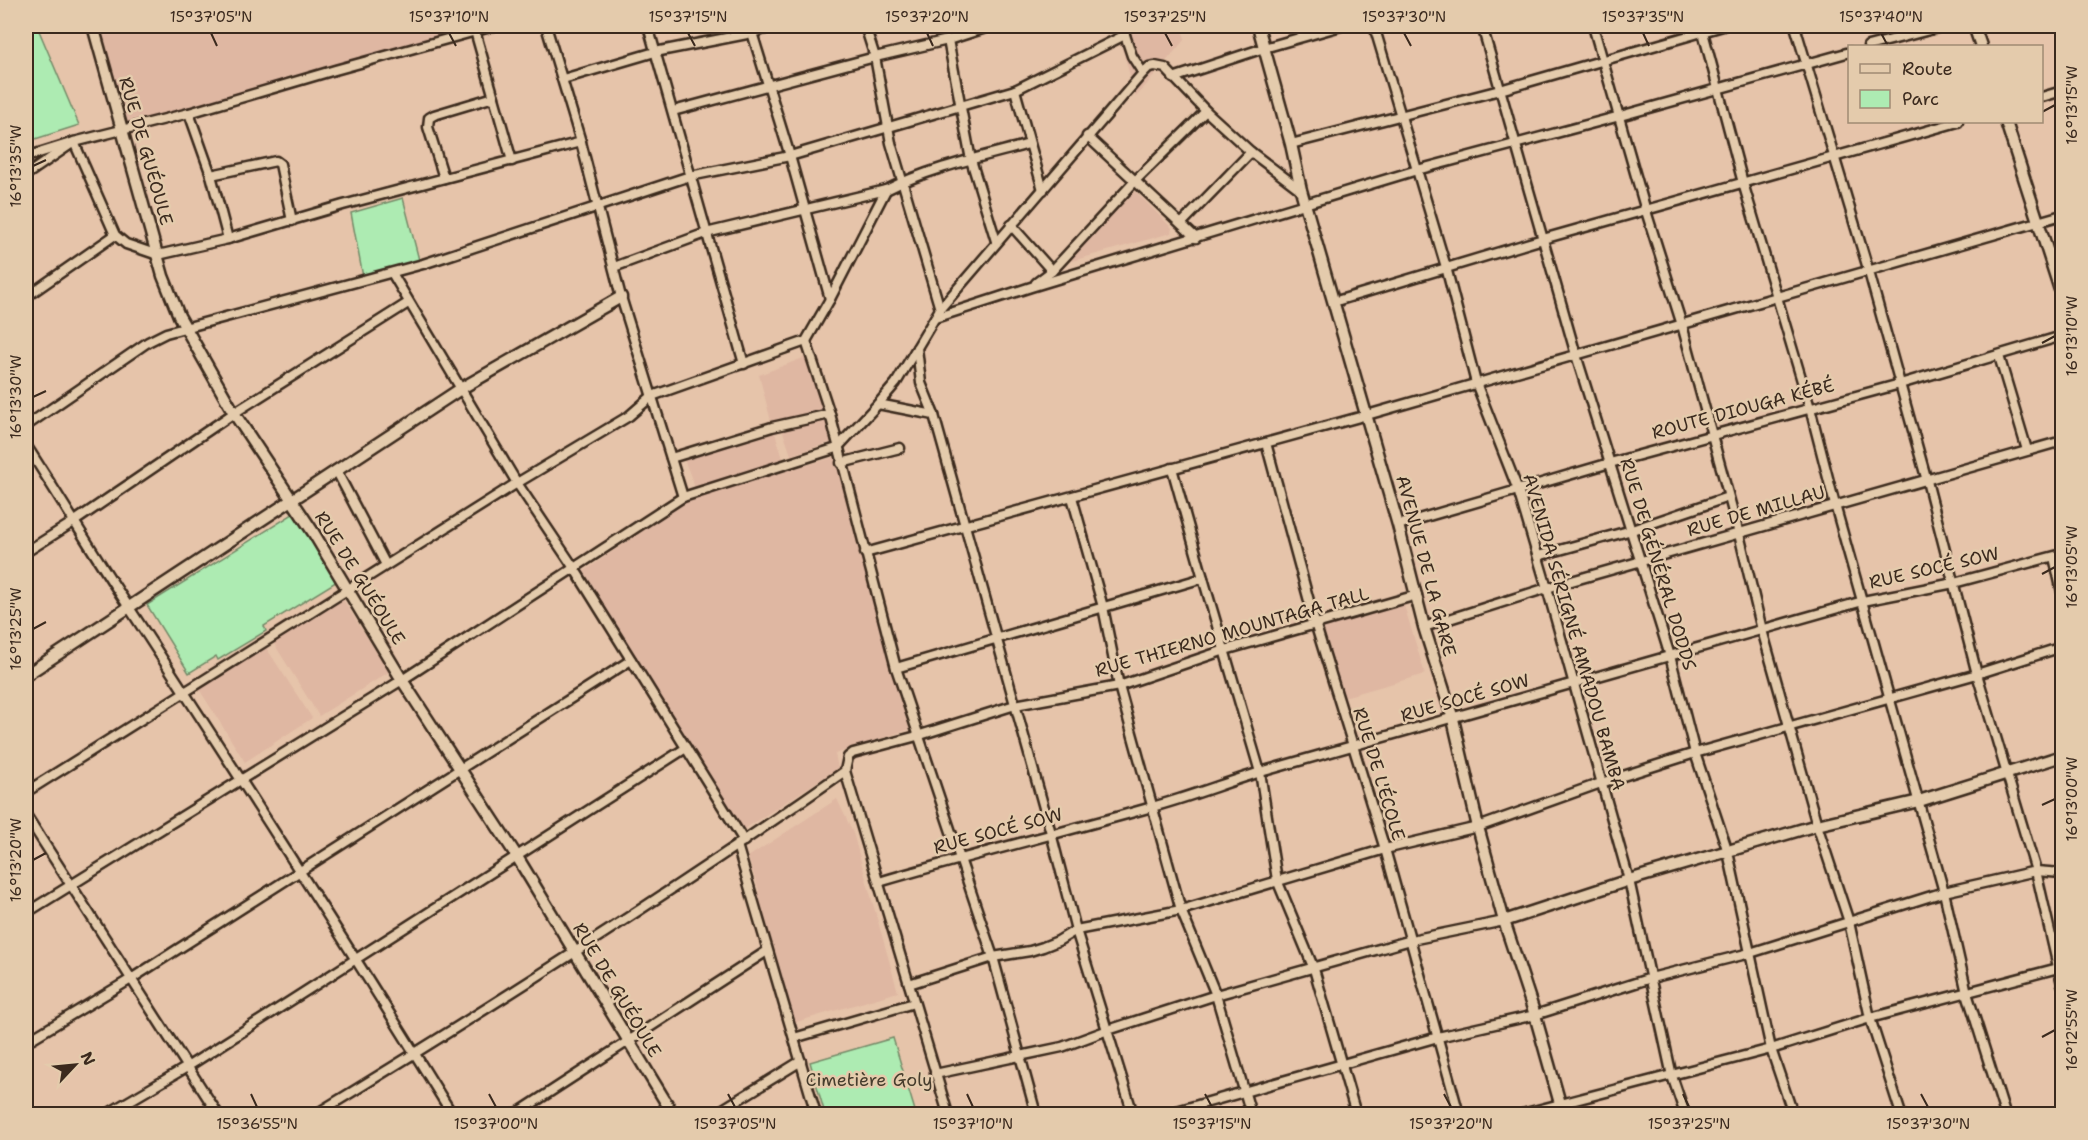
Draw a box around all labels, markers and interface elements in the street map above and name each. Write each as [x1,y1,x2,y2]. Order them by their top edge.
text: 15°37'05"N [170,7,252,27]
text: 15°37'10"N [409,7,489,27]
text: 15°37'15"N [649,7,727,27]
text: 15°37'20"N [885,7,969,27]
text: 15°37'25"N [1124,7,1206,27]
text: 15°37'30"N [1362,7,1446,27]
text: 15°37'35"N [1602,7,1684,27]
text: 15°37'40"N [1839,7,1923,27]
legend [1848,45,2043,123]
text: Route [1902,57,1953,81]
text: 16°13'15"W [2062,65,2082,145]
street label: RUE DE GUÉOULE [113,74,179,228]
text: Parc [1902,87,1939,111]
text: 16°13'35"W [6,125,26,207]
text: 16°13'10"W [2062,296,2082,376]
text: 16°13'30"W [6,355,26,439]
street label: ROUTE DIOUGA KÉBÉ [1649,373,1837,445]
street label: RUE DE GÉNÉRAL DODDS [1614,455,1702,673]
street label: AVENIDA SÉRIGNÉ AMADOU BAMBA [1517,471,1631,793]
street label: AVENUE DE LA GARE [1390,473,1462,659]
street label: RUE DE MILLAU [1684,480,1828,542]
street label: RUE DE GUÉOULE [309,507,411,649]
text: 16°13'05"W [2062,525,2082,609]
street label: RUE SOCÉ SOW [1867,541,2001,595]
street label: RUE THIERNO MOUNTAGA TALL [1092,581,1372,683]
text: 16°13'25"W [6,587,26,671]
street label: RUE SOCÉ SOW [1398,668,1532,728]
street label: RUE DE L'ÉCOLE [1347,704,1411,844]
text: 16°13'00"W [2062,757,2082,841]
street label: RUE SOCÉ SOW [931,802,1065,860]
text: 16°13'20"W [6,818,26,902]
street label: RUE DE GUÉOULE [567,918,667,1062]
text: 16°12'55"W [2062,989,2082,1071]
north arrow [45,1035,105,1095]
text: N [76,1048,100,1069]
park label: Cimetière Goly [805,1068,933,1092]
text: 15°36'55"N [216,1114,298,1134]
text: 15°37'00"N [454,1114,538,1134]
text: 15°37'05"N [694,1114,776,1134]
text: 15°37'10"N [933,1114,1013,1134]
text: 15°37'15"N [1173,1114,1251,1134]
text: 15°37'20"N [1409,1114,1493,1134]
text: 15°37'25"N [1648,1114,1730,1134]
text: 15°37'30"N [1886,1114,1970,1134]

